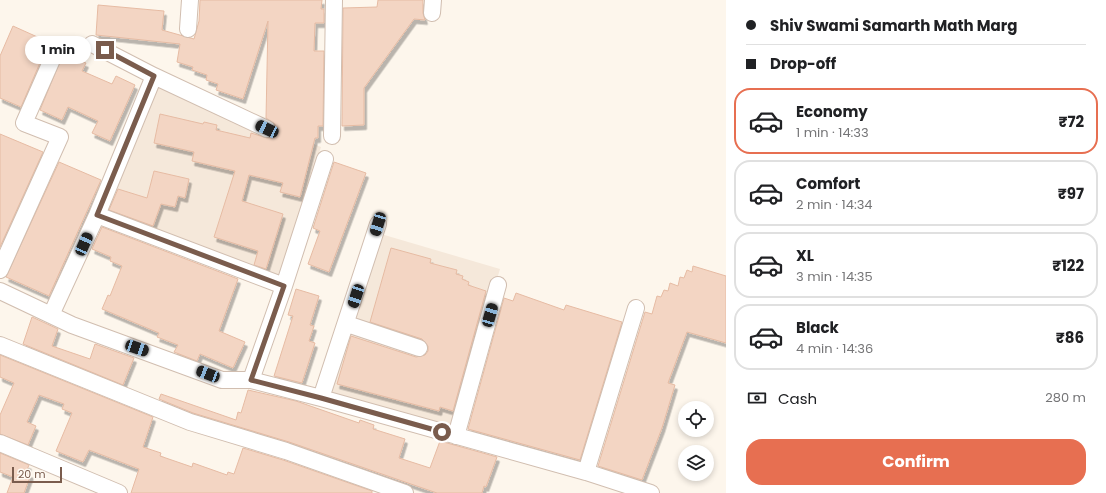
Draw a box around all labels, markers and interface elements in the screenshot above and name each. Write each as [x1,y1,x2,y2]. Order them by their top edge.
text: Shiv Swami Samarth Math Marg [770,15,1017,36]
callout: 1 min [25,36,91,64]
text: 1 min [41,40,75,59]
route end [96,41,114,59]
text: Drop-off [770,53,836,74]
text: Economy [796,101,868,122]
icon: car [748,103,784,139]
text: ₹72 [1058,111,1084,132]
car [254,118,280,140]
text: 1 min · 14:33 [796,123,869,142]
text: Comfort [796,173,860,194]
icon: car [748,175,784,211]
text: ₹97 [1058,183,1084,204]
text: 2 min · 14:34 [796,195,873,214]
car [369,211,387,237]
car [74,231,94,257]
text: XL [796,245,814,266]
icon: car [748,247,784,283]
text: ₹122 [1052,255,1084,276]
text: 3 min · 14:35 [796,267,873,286]
car [347,283,365,309]
car [481,302,499,328]
text: Black [796,317,839,338]
icon: car [748,319,784,355]
text: ₹86 [1056,327,1084,348]
car [124,338,150,358]
text: 4 min · 14:36 [796,339,873,358]
car [195,364,221,384]
icon: cash [746,387,768,409]
text: Cash [778,388,817,409]
text: 280 m [1045,388,1086,407]
map controls [678,401,714,481]
button: locate [678,401,714,437]
route start [433,423,451,441]
button: Confirm [746,439,1086,485]
button: layers [678,445,714,481]
scale bar [12,465,62,484]
text: 20 m [18,466,46,482]

